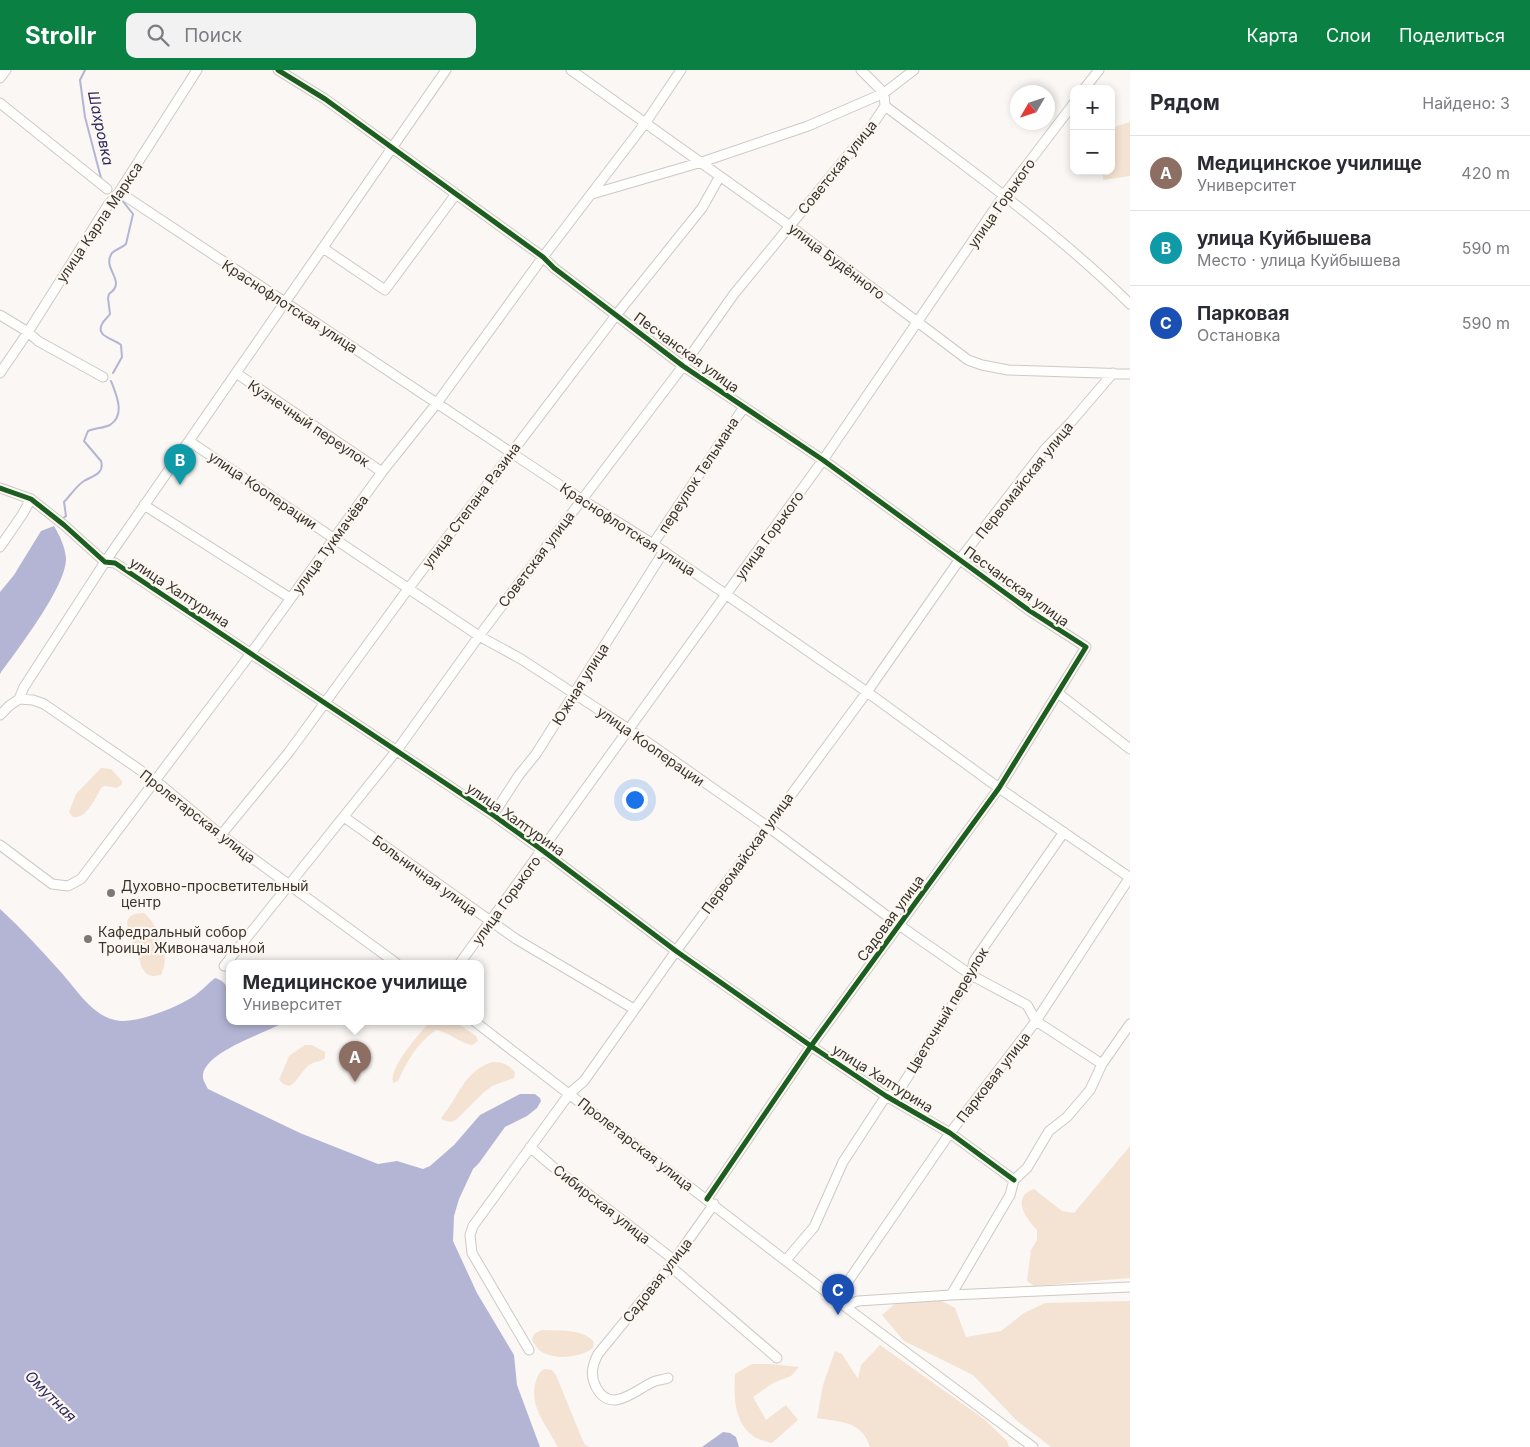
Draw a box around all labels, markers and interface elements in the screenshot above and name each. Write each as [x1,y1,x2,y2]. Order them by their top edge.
search box [126,13,476,58]
text: Strollr [25,21,96,50]
icon: search [144,21,172,49]
text: Поиск [184,24,242,47]
text: Карта [1246,25,1298,46]
text: Слои [1326,25,1371,46]
text: Поделиться [1399,25,1505,46]
north arrow [1010,85,1055,130]
map controls [1070,85,1115,175]
button: + [1070,85,1115,130]
water label: Шахровка [84,89,118,167]
text: Рядом [1150,90,1220,115]
text: Найдено: 3 [1422,93,1510,113]
street label: Советская улица [794,117,880,217]
button: − [1070,130,1115,175]
text: Медицинское училище [1197,152,1422,175]
street label: улица Горького [964,155,1038,251]
street label: улица Карла Маркса [52,158,146,286]
text: A [1160,163,1172,183]
text: 420 m [1461,163,1510,183]
text: Университет [1197,175,1296,195]
street label: улица Будённого [785,219,889,303]
text: улица Куйбышева [1197,227,1372,250]
text: B [1161,238,1171,258]
text: 590 m [1462,238,1510,258]
text: Место · улица Куйбышева [1197,250,1401,270]
street label: Краснофлотская улица [219,256,361,356]
text: Парковая [1197,302,1289,325]
street label: Песчанская улица [631,308,743,396]
text: C [1160,313,1172,333]
text: 590 m [1462,313,1510,333]
text: Остановка [1197,325,1281,345]
street label: Кузнечный переулок [245,376,373,470]
street label: переулок Тельмана [654,414,742,536]
street label: Первомайская улица [972,418,1076,542]
street label: улица Степана Разина [418,439,524,571]
pin: B [164,444,196,485]
street label: улица Кооперации [205,447,321,533]
street label: Краснофлотская улица [557,479,699,579]
street label: улица Горького [731,487,807,583]
street label: улица Тукмачёва [288,491,372,597]
street label: Советская улица [494,508,578,610]
street label: Песчанская улица [961,542,1073,630]
street label: улица Халтурина [127,553,233,631]
street label: Южная улица [548,640,612,728]
street label: улица Кооперации [594,703,708,789]
street label: Пролетарская улица [137,766,259,866]
street label: улица Халтурина [464,779,568,859]
your location [622,787,648,813]
street label: Первомайская улица [697,789,797,917]
street label: Больничная улица [369,831,481,919]
street label: улица Горького [468,852,544,948]
street label: Садовая улица [853,872,927,964]
place label: Духовно-просветительный центр [121,877,309,910]
marker: Духовно-просветительный центр [105,887,117,899]
place label: Кафедральный собор Троицы Живоначальной [98,923,265,956]
marker: Кафедральный собор Троицы Живоначальной [82,933,94,945]
street label: Цветочный переулок [903,944,992,1076]
popup [226,960,484,1025]
text: Медицинское училище [243,971,467,994]
text: Университет [243,994,342,1014]
street label: Парковая улица [953,1029,1033,1125]
street label: улица Халтурина [829,1040,937,1116]
pin: A [339,1041,371,1082]
street label: Пролетарская улица [575,1094,697,1194]
street label: Сибирская улица [550,1161,654,1247]
street label: Садовая улица [619,1234,695,1326]
pin: C [822,1274,854,1315]
water label: Омутная [21,1366,81,1426]

